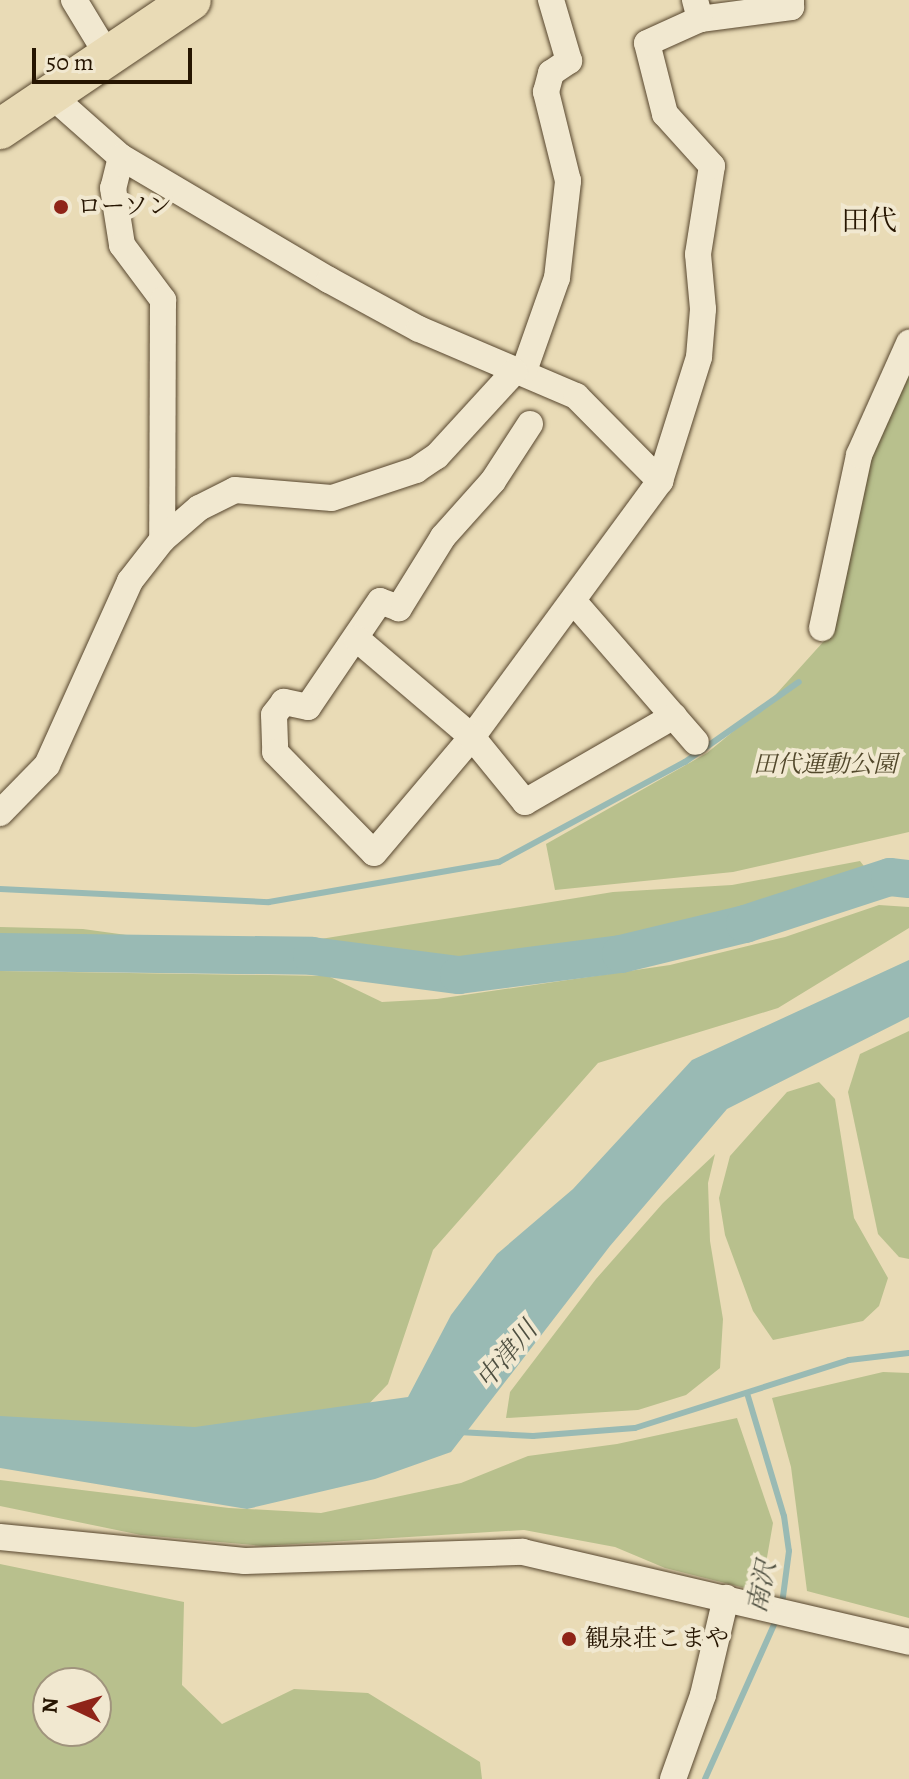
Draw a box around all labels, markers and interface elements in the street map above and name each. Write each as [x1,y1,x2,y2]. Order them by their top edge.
scale bar [36,32,196,82]
text: 50 m [46,46,94,78]
place label: ローソン [77,193,173,221]
marker: ローソン [52,198,70,216]
district label: 田代 [841,204,897,238]
park label: 田代運動公園 [753,751,897,779]
water label: 中津川 [470,1315,544,1395]
water label: 南沢 [741,1558,783,1616]
place label: 観泉荘こまや [585,1625,729,1653]
marker: 観泉荘こまや [560,1630,578,1648]
north arrow [32,1667,112,1747]
text: N [35,1696,66,1715]

